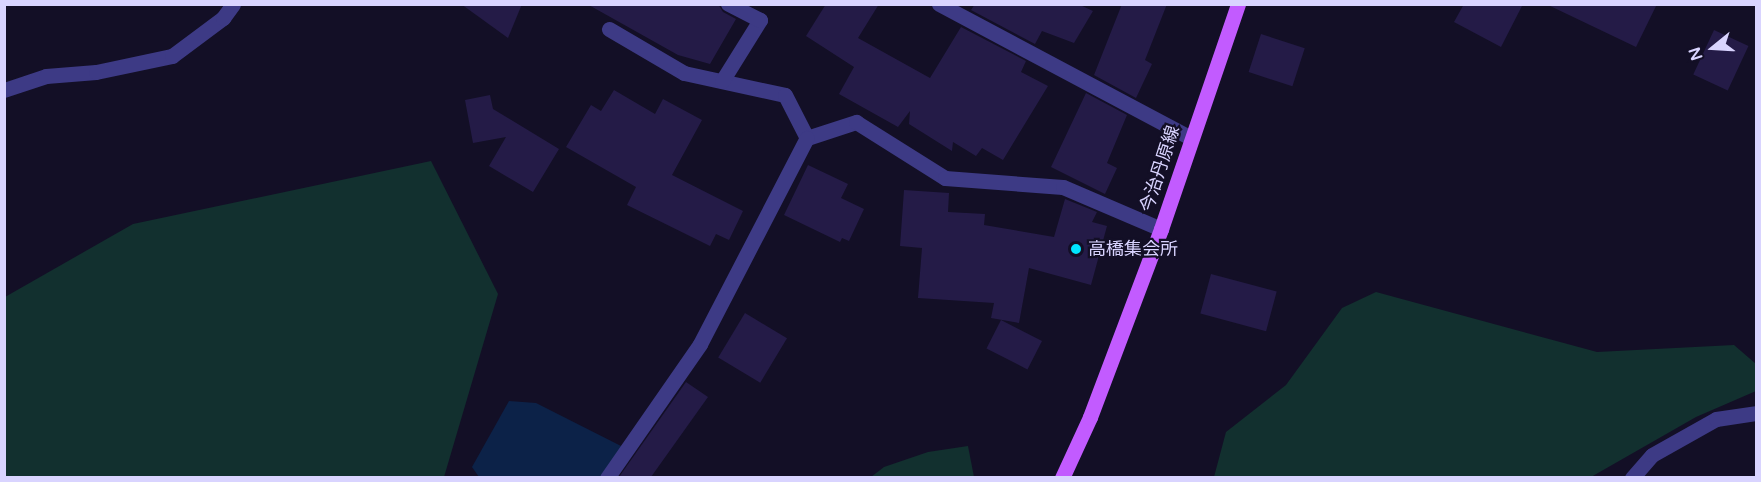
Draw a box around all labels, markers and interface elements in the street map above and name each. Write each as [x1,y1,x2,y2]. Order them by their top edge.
north arrow [1683,18,1743,78]
text: N [1684,44,1707,63]
street label: 今治丹原線 [1136,123,1184,215]
place label: 高橋集会所 [1088,238,1178,260]
marker: 高橋集会所 [1069,242,1083,256]

